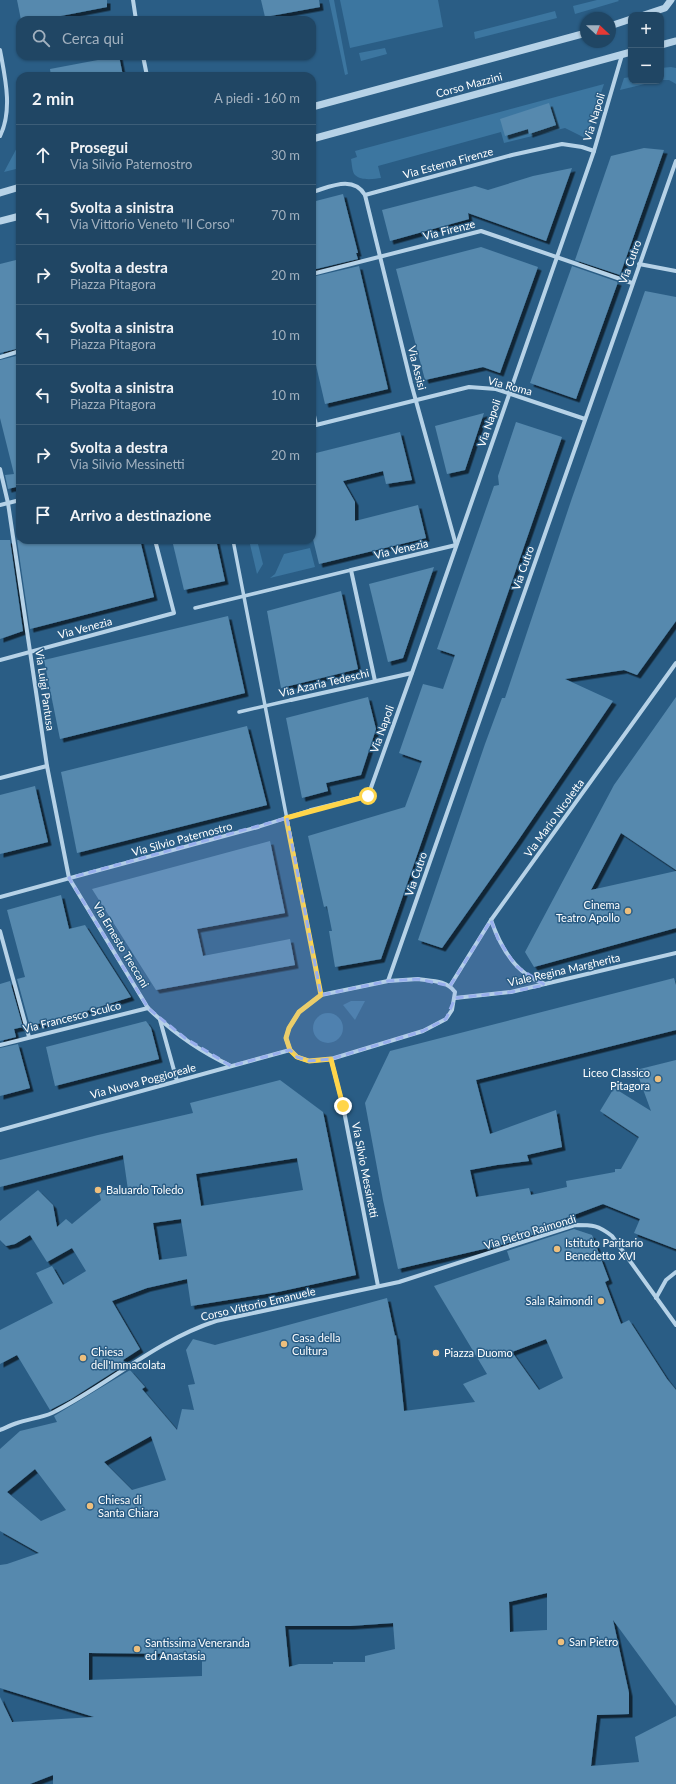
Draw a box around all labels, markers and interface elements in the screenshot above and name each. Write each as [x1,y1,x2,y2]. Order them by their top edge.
north arrow [580,12,616,48]
map controls [628,12,664,84]
button: + [628,12,664,48]
search box [16,16,316,60]
icon: search [30,27,52,49]
text: Cerca qui [62,29,124,47]
button: − [628,48,664,84]
street label: Corso Mazzini [434,69,504,100]
text: 2 min [32,88,74,109]
text: A piedi · 160 m [214,90,300,106]
street label: Via Napoli [580,91,607,143]
text: Prosegui [70,138,128,156]
icon: ahead [32,144,54,166]
street label: Via Esterna Firenze [401,144,495,181]
text: 30 m [271,147,300,163]
text: Via Silvio Paternostro [70,156,192,172]
text: Svolta a sinistra [70,198,174,216]
icon: left [32,204,54,226]
text: 70 m [271,207,300,223]
text: Via Vittorio Veneto "Il Corso" [70,216,234,232]
street label: Via Firenze [421,217,477,242]
street label: Via Cutro [616,238,643,286]
text: Svolta a destra [70,258,168,276]
icon: right [32,264,54,286]
text: 20 m [271,267,300,283]
text: Piazza Pitagora [70,276,156,292]
text: Svolta a sinistra [70,318,174,336]
icon: left [32,324,54,346]
text: 10 m [271,327,300,343]
text: Piazza Pitagora [70,336,156,352]
street label: Via Assisi [406,344,429,392]
street label: Via Roma [486,373,534,398]
text: Svolta a sinistra [70,378,174,396]
icon: left [32,384,54,406]
text: 10 m [271,387,300,403]
text: Piazza Pitagora [70,396,156,412]
street label: Via Napoli [474,397,503,448]
text: Svolta a destra [70,438,168,456]
icon: right [32,444,54,466]
text: 20 m [271,447,300,463]
text: Via Silvio Messinetti [70,456,185,472]
icon: arrive [32,504,54,526]
text: Arrivo a destinazione [70,506,211,524]
street label: Via Venezia [372,536,429,561]
street label: Via Cutro [509,544,536,592]
street label: Via Venezia [56,614,113,641]
street label: Via Luigi Pantusa [33,648,58,731]
street label: Via Azaria Tedeschi [277,666,371,699]
street label: Via Napoli [367,703,396,754]
street label: Via Mario Nicoletta [521,776,586,859]
route start [359,787,377,805]
street label: Via Silvio Paternostro [130,819,234,858]
street label: Via Cutro [402,850,429,898]
place label: Cinema Teatro Apollo [556,898,620,924]
street label: Via Ernesto Treccani [91,900,152,990]
marker: Cinema Teatro Apollo [623,906,633,916]
street label: Viale Regina Margherita [506,950,621,989]
street label: Via Francesco Sculco [21,998,122,1035]
street label: Via Nuova Poggioreale [89,1060,197,1101]
place label: Liceo Classico Pitagora [583,1066,650,1092]
marker: Liceo Classico Pitagora [653,1074,663,1084]
route end [334,1097,352,1115]
street label: Via Silvio Messinetti [350,1121,381,1219]
place label: Baluardo Toledo [106,1183,184,1196]
marker: Baluardo Toledo [93,1185,103,1195]
street label: Via Pietro Raimondi [482,1211,578,1252]
place label: Istituto Paritario Benedetto XVI [565,1236,643,1262]
marker: Istituto Paritario Benedetto XVI [552,1244,562,1254]
street label: Corso Vittorio Emanuele [199,1284,317,1323]
place label: Sala Raimondi [526,1294,593,1307]
marker: Sala Raimondi [596,1296,606,1306]
place label: Casa della Cultura [292,1331,341,1357]
marker: Casa della Cultura [279,1339,289,1349]
place label: Chiesa dell'Immacolata [91,1345,166,1371]
place label: Piazza Duomo [444,1346,513,1359]
marker: Piazza Duomo [431,1348,441,1358]
marker: Chiesa dell'Immacolata [78,1353,88,1363]
place label: Chiesa di Santa Chiara [98,1493,159,1519]
marker: Chiesa di Santa Chiara [85,1501,95,1511]
place label: San Pietro [569,1635,618,1648]
place label: Santissima Veneranda ed Anastasia [145,1636,250,1662]
marker: San Pietro [556,1637,566,1647]
marker: Santissima Veneranda ed Anastasia [132,1644,142,1654]

